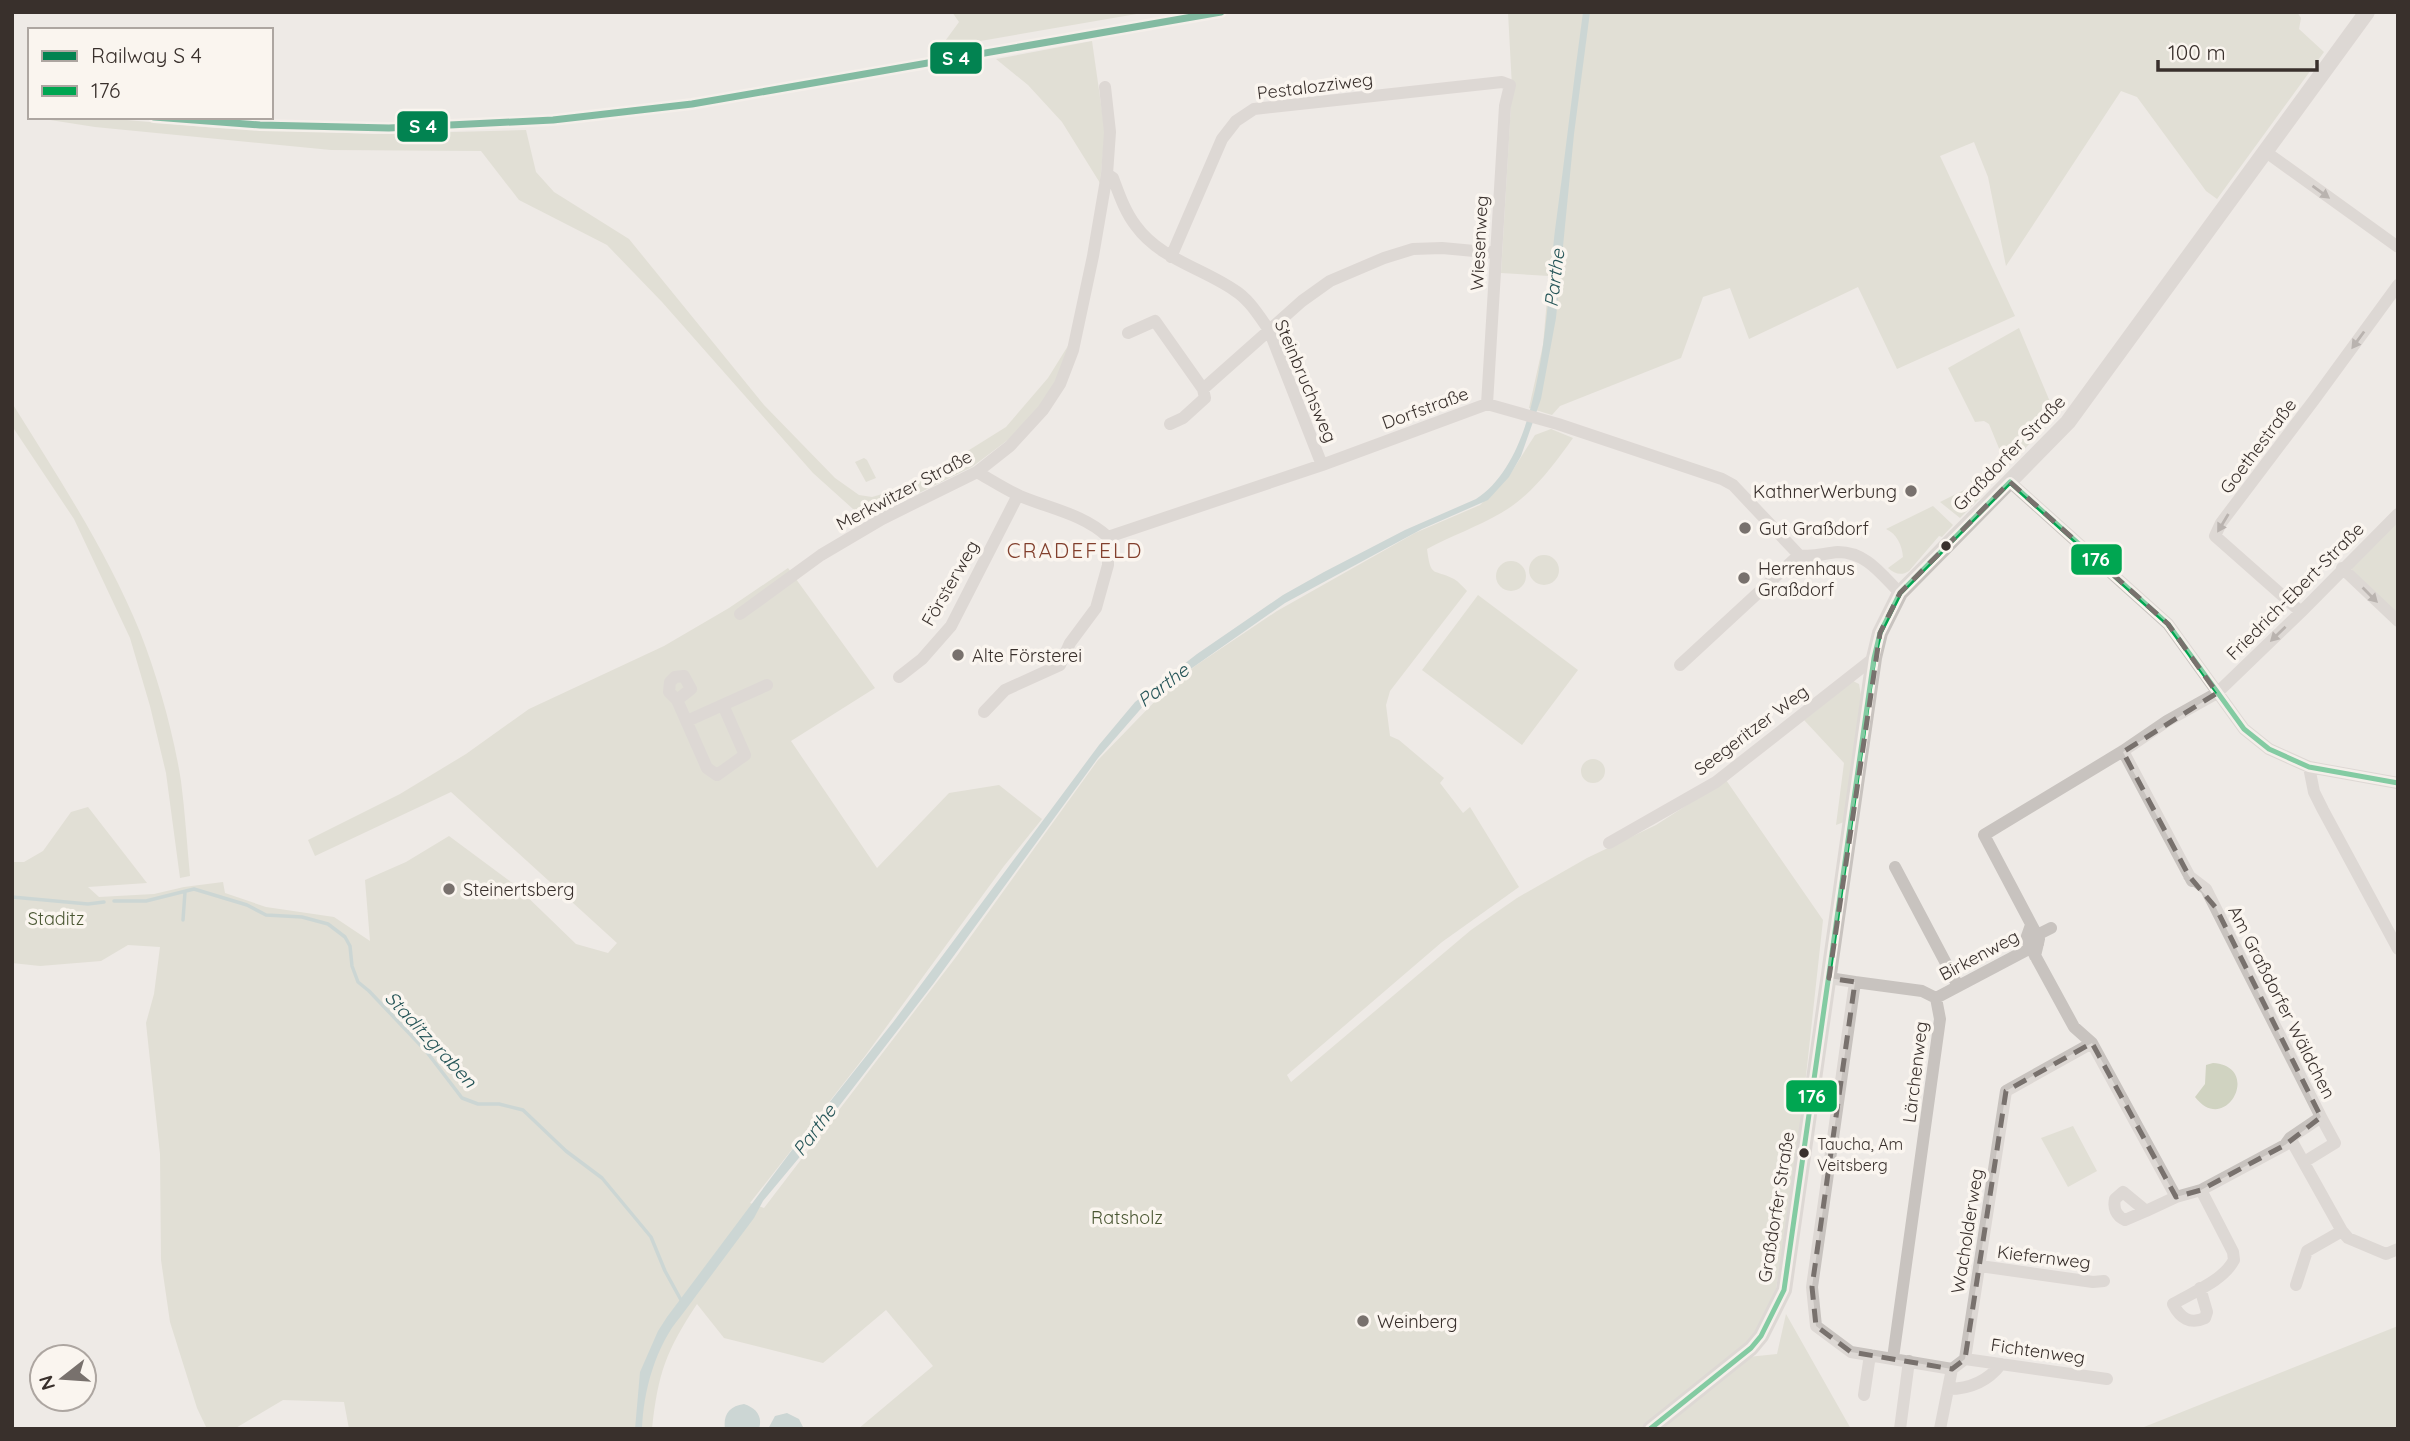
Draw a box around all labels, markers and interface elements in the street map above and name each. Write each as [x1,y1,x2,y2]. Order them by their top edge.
legend [28,28,273,119]
scale bar [2158,28,2317,72]
text: 100 m [2168,39,2226,65]
line badge: S 4 [929,41,983,75]
text: Railway S 4 [91,42,202,68]
text: S 4 [942,46,970,70]
street label: Pestalozziweg [1256,67,1374,105]
text: 176 [91,77,120,103]
line badge: S 4 [396,110,449,143]
text: S 4 [409,114,437,138]
one-way arrow [2312,185,2330,199]
street label: Wiesenweg [1465,195,1493,291]
water label: Parthe [1539,246,1570,308]
street label: Steinbruchsweg [1270,316,1342,446]
one-way arrow [2351,331,2365,349]
street label: Dorfstraße [1378,382,1472,434]
street label: Graßdorfer Straße [1948,390,2070,516]
street label: Goethestraße [2215,394,2301,498]
street label: Merkwitzer Straße [832,445,976,535]
place label: KathnerWerbung [1753,480,1897,503]
marker: KathnerWerbung [1903,483,1919,499]
one-way arrow [2216,513,2229,533]
place label: Gut Graßdorf [1759,517,1870,540]
street label: Friedrich-Ebert-Straße [2221,517,2369,665]
marker: Gut Graßdorf [1737,520,1753,536]
street label: Försterweg [916,536,984,630]
district label: CRADEFELD [1007,537,1143,563]
unlabelled marker [1939,539,1953,553]
line badge: 176 [2070,543,2123,576]
text: 176 [2082,547,2110,571]
place label: Herrenhaus Graßdorf [1758,557,1855,601]
marker: Herrenhaus Graßdorf [1736,570,1752,586]
one-way arrow [2361,586,2378,603]
one-way arrow [2270,626,2287,642]
place label: Alte Försterei [972,644,1082,667]
marker: Alte Försterei [950,647,966,663]
water label: Parthe [1133,657,1194,712]
street label: Seegeritzer Weg [1689,680,1813,780]
place label: Steinertsberg [463,878,575,901]
marker: Steinertsberg [441,881,457,897]
street label: Am Graßdorfer Wäldchen [2223,902,2341,1102]
park label: Staditz [28,907,84,930]
street label: Birkenweg [1935,924,2023,986]
water label: Staditzgraben [380,986,483,1093]
street label: Lärchenweg [1897,1020,1933,1124]
line badge: 176 [1785,1079,1838,1113]
text: 176 [1798,1084,1826,1108]
water label: Parthe [787,1099,842,1160]
street label: Graßdorfer Straße [1753,1130,1799,1284]
place label: Taucha, Am Veitsberg [1817,1134,1903,1175]
marker: Taucha, Am Veitsberg [1797,1146,1811,1160]
street label: Wacholderweg [1946,1167,1988,1295]
park label: Ratsholz [1091,1206,1163,1229]
street label: Kiefernweg [1996,1240,2092,1274]
place label: Weinberg [1377,1310,1458,1333]
marker: Weinberg [1355,1313,1371,1329]
street label: Fichtenweg [1989,1333,2087,1369]
north arrow [28,1343,98,1413]
text: N [33,1373,60,1393]

